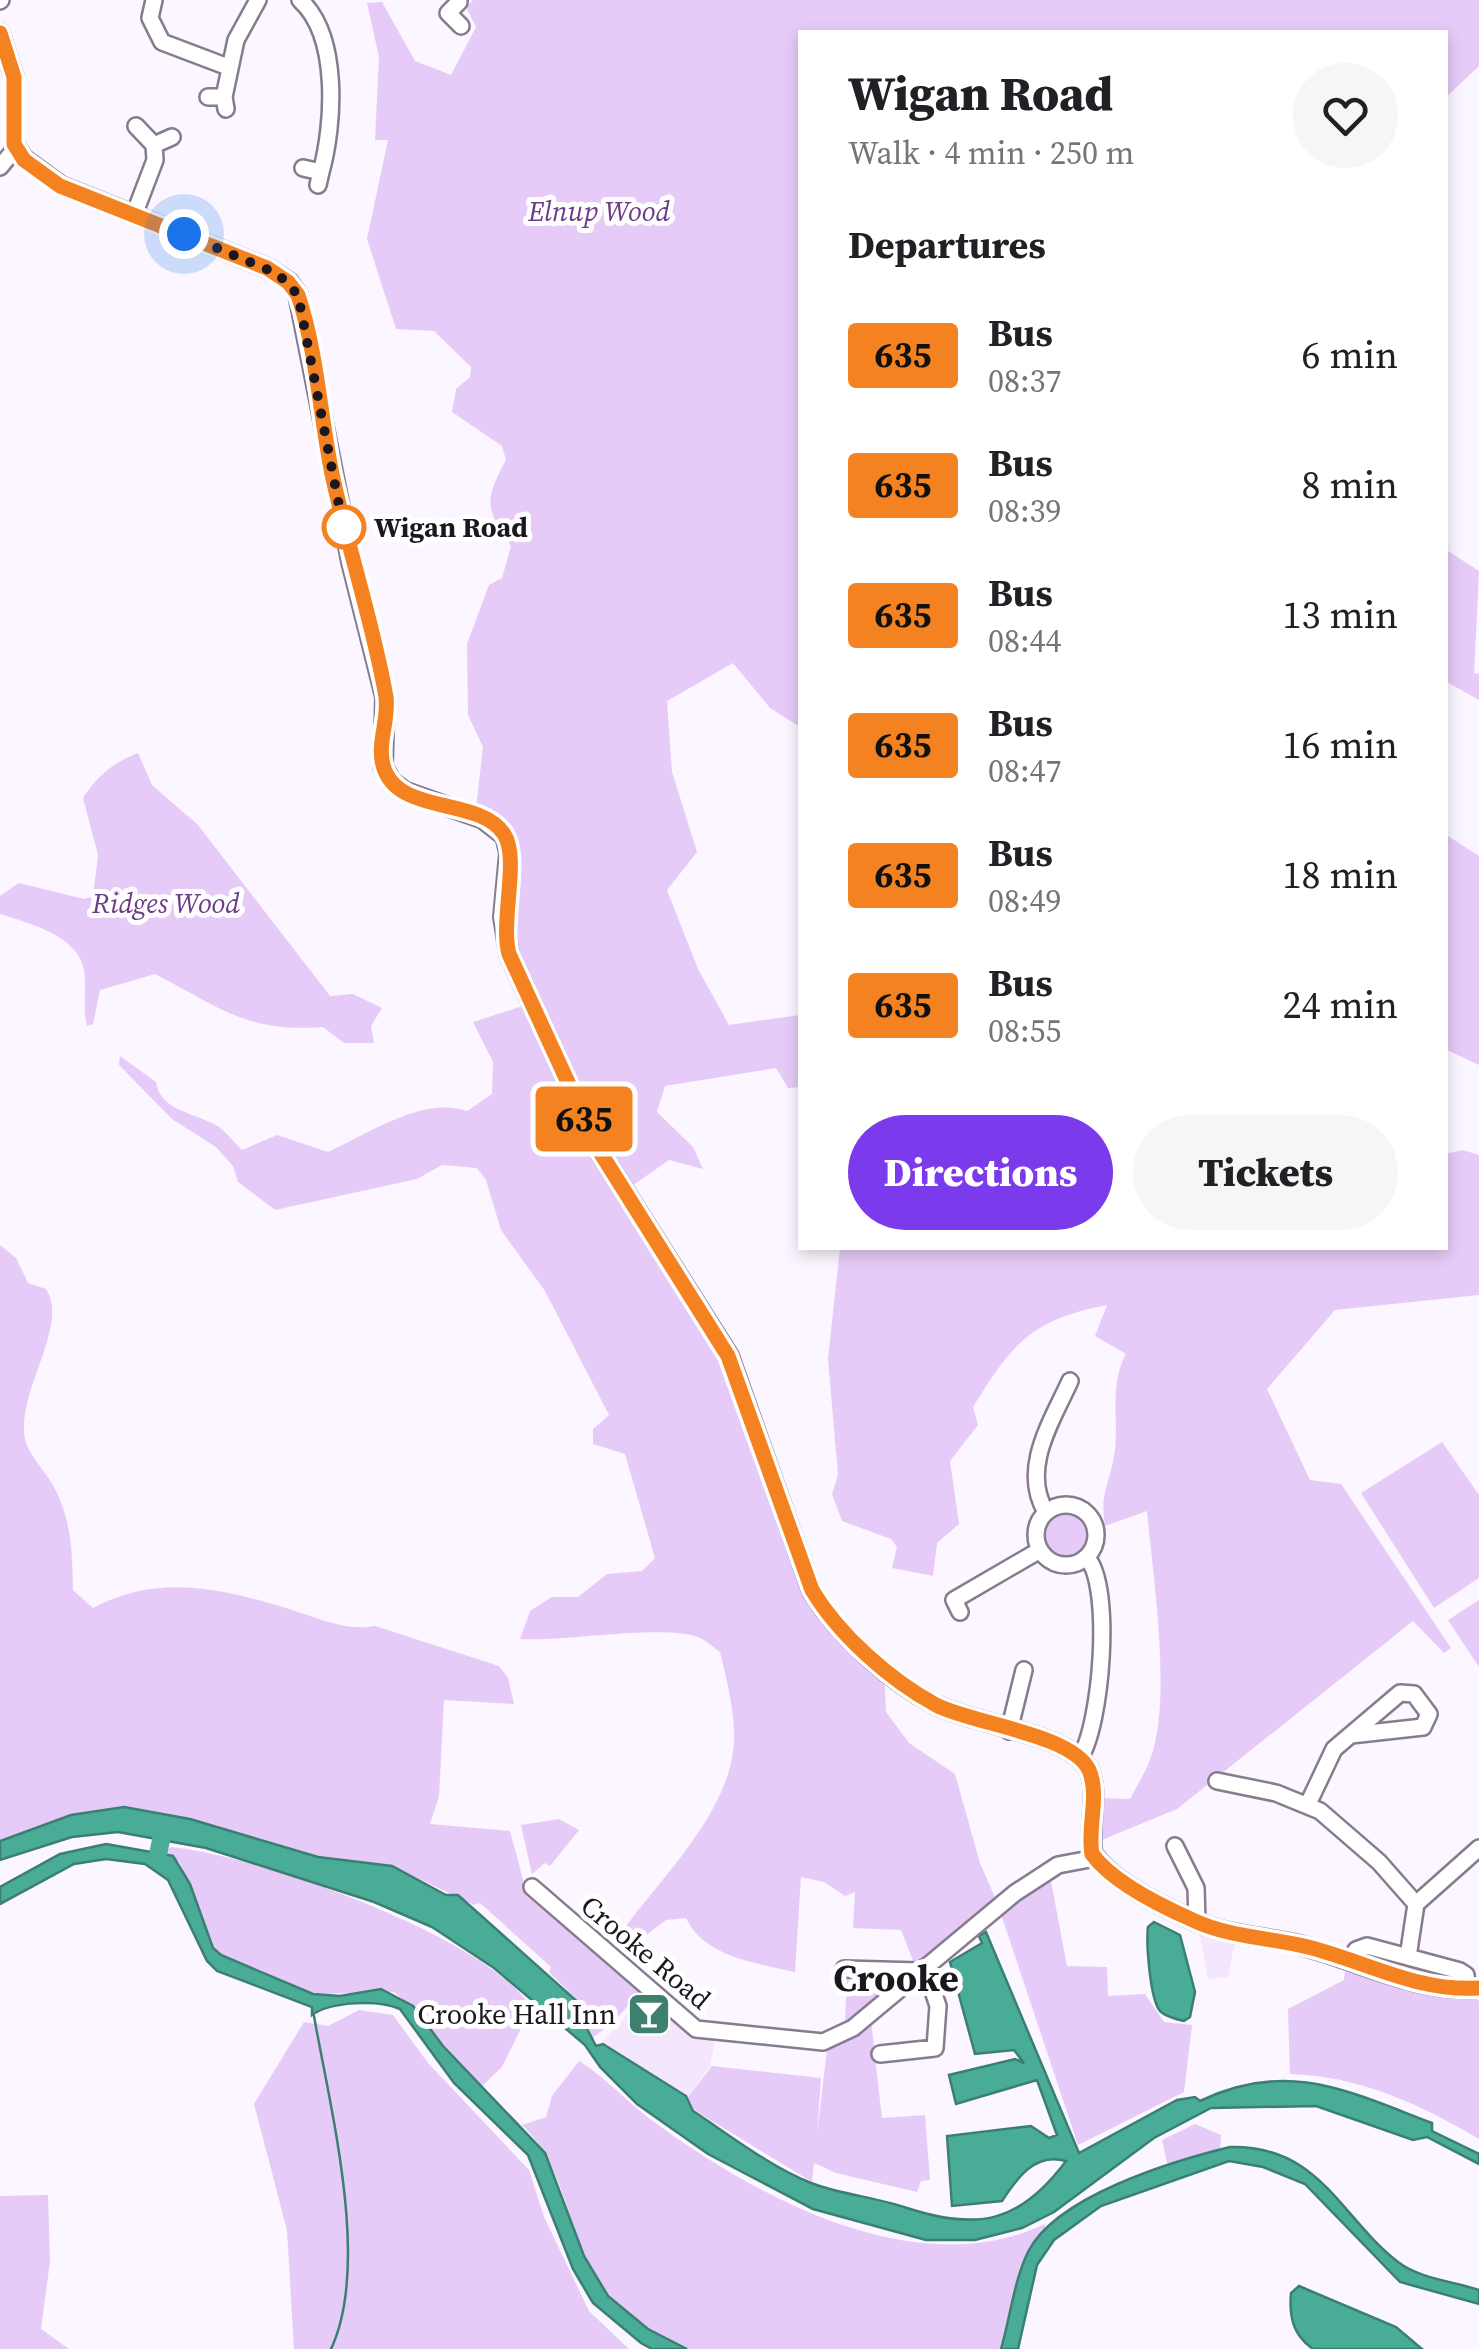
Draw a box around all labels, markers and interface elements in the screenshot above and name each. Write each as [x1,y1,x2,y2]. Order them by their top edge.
text: Wigan Road [848,60,1113,126]
button: heart [1293,63,1398,168]
text: Walk · 4 min · 250 m [848,131,1134,175]
park label: Elnup Wood [527,192,670,230]
your location [159,209,209,259]
text: Departures [848,219,1046,271]
text: Bus [988,307,1053,359]
text: 6 min [1302,329,1398,381]
text: 635 [875,331,931,379]
text: 08:37 [988,359,1062,403]
text: Bus [988,437,1053,489]
text: 8 min [1302,459,1398,511]
text: 635 [875,461,931,509]
text: 08:39 [988,489,1062,533]
marker: Wigan Road [323,506,365,548]
place label: Wigan Road [374,508,528,546]
text: Bus [988,567,1053,619]
text: 13 min [1283,589,1398,641]
text: 635 [875,591,931,639]
text: 08:44 [988,619,1062,663]
text: Bus [988,697,1053,749]
text: 16 min [1283,719,1398,771]
text: 635 [875,721,931,769]
text: 08:47 [988,749,1062,793]
text: Bus [988,827,1053,879]
text: 18 min [1283,849,1398,901]
text: 635 [875,851,931,899]
text: 08:49 [988,879,1062,923]
park label: Ridges Wood [91,884,240,922]
text: Bus [988,957,1053,1009]
text: 24 min [1283,979,1398,1031]
text: 635 [875,981,931,1029]
text: 08:55 [988,1009,1062,1053]
line badge: 635 [526,1086,642,1152]
text: 635 [556,1095,612,1143]
button: Directions [848,1115,1113,1230]
button: Tickets [1133,1115,1398,1230]
street label: Crooke Road [573,1886,719,2018]
district label: Crooke [833,1952,959,2004]
bar icon: Crooke Hall Inn [626,1991,672,2037]
place label: Crooke Hall Inn [417,1995,616,2033]

